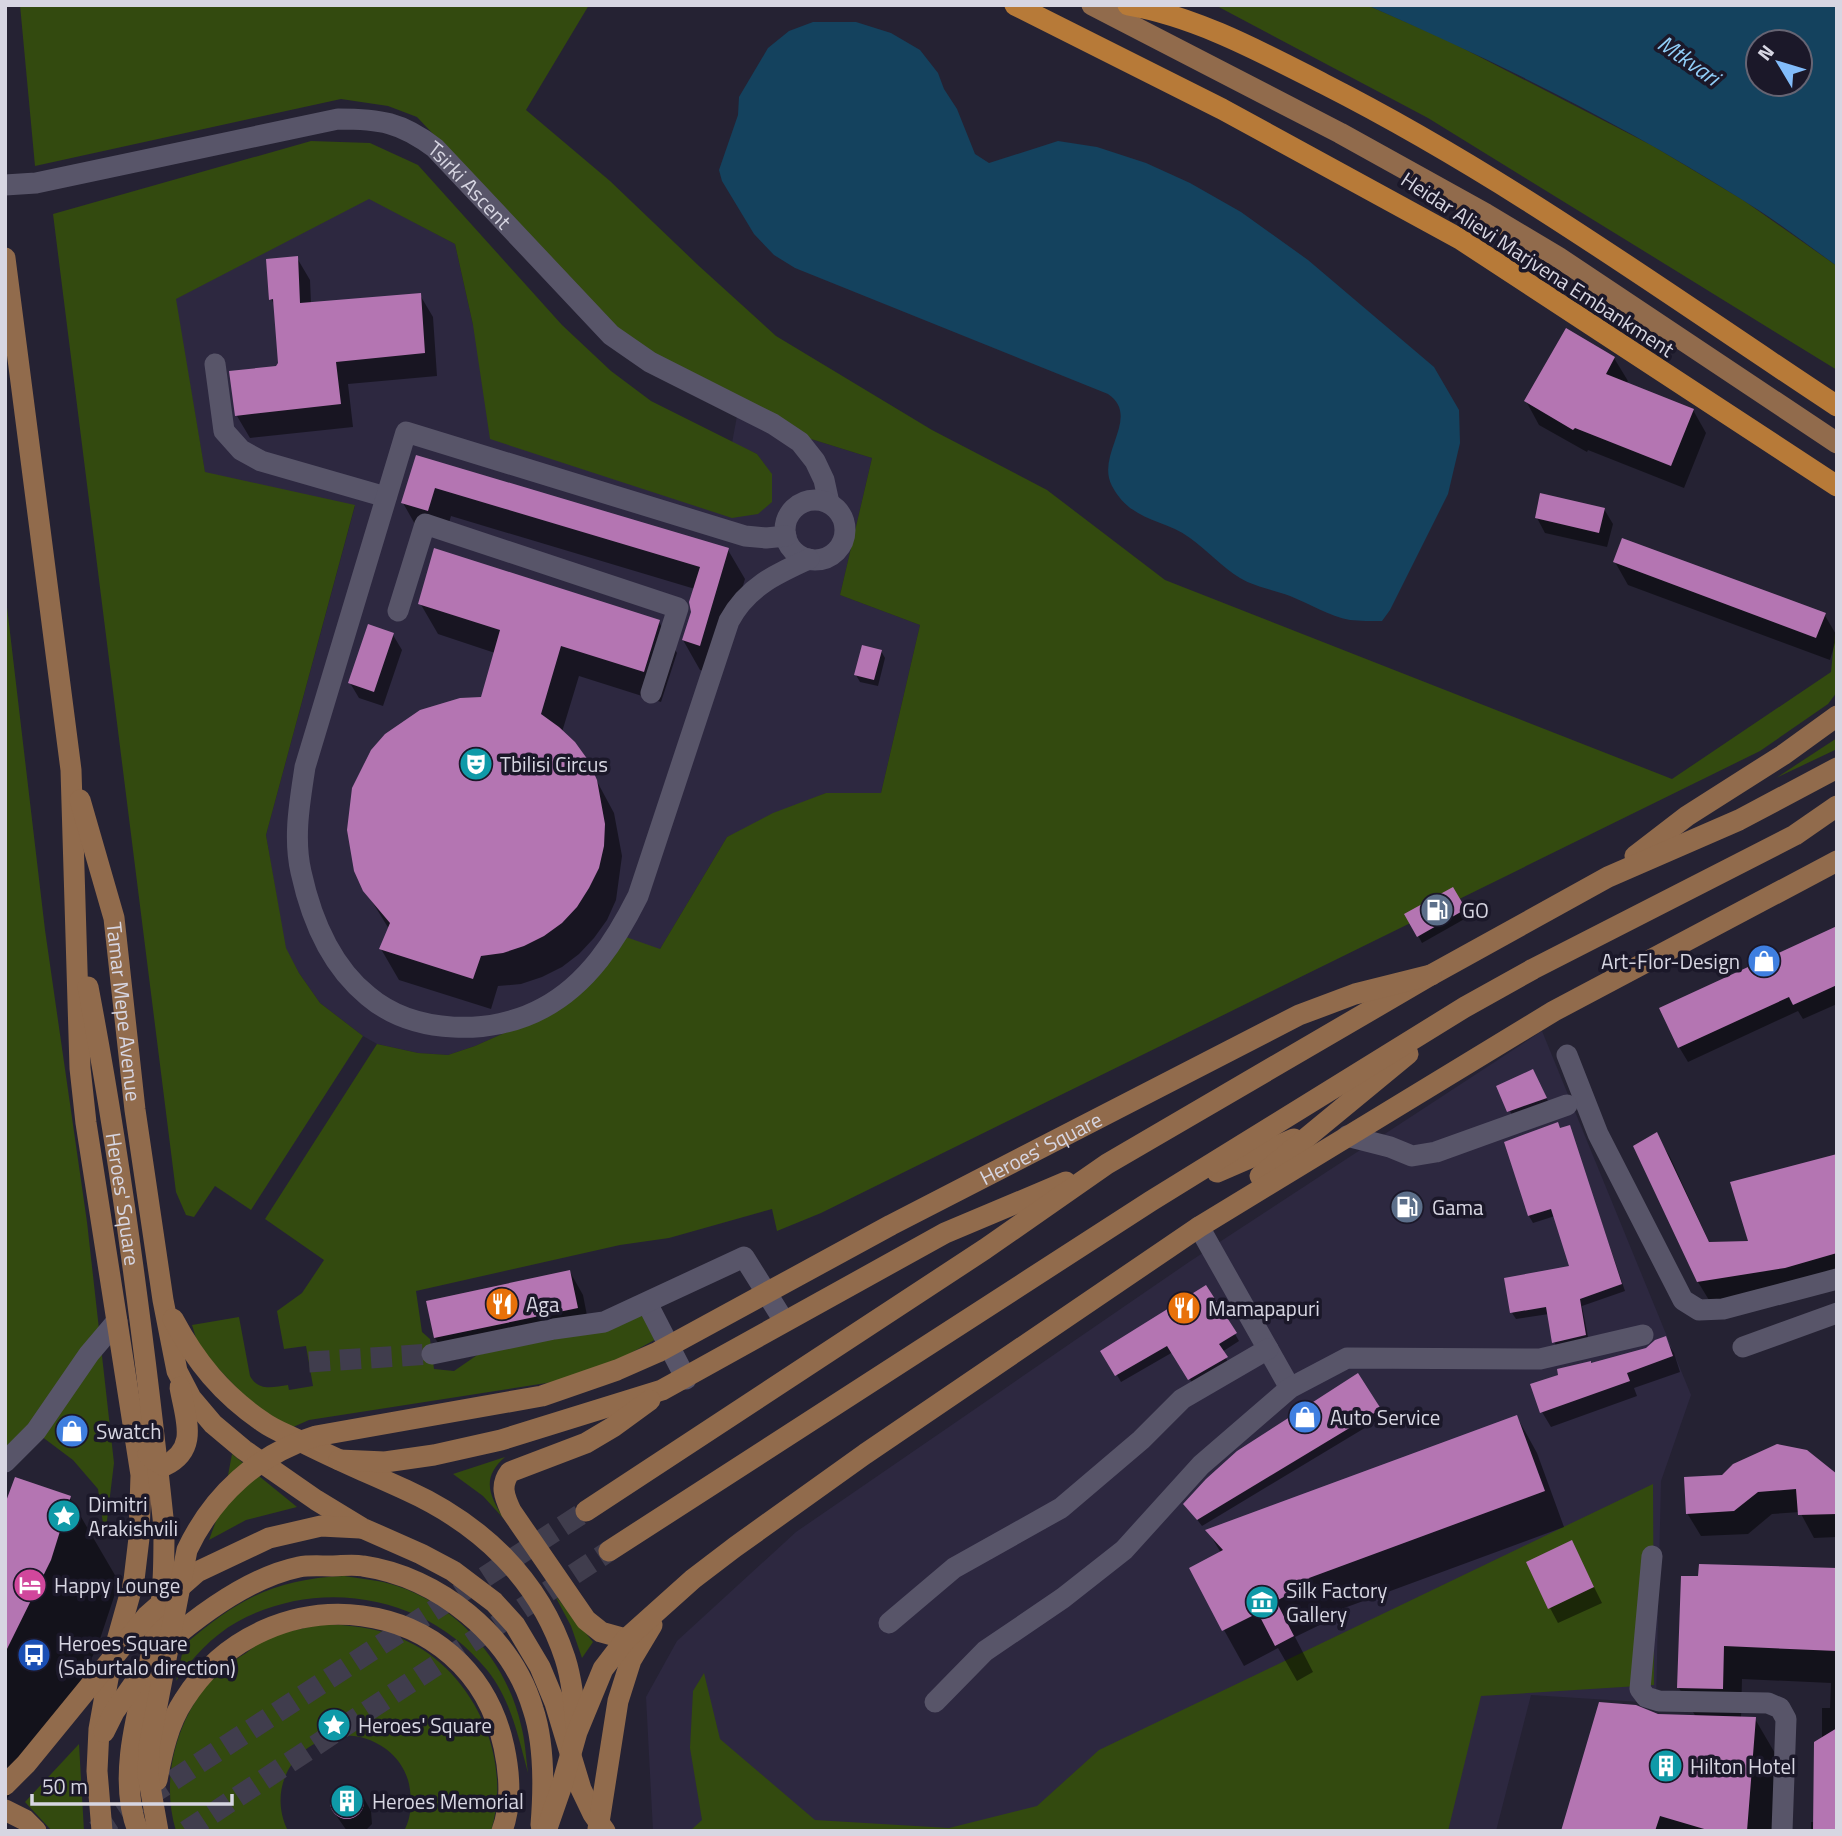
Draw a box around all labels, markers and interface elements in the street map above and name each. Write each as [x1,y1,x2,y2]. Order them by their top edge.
water label: Mtkvari [1651,26,1729,95]
north arrow [1744,28,1814,98]
text: N [1750,38,1781,66]
street label: Tsirki Ascent [421,132,520,236]
street label: Heidar Alievi Marjvena Embankment [1395,163,1682,365]
theatre icon: Tbilisi Circus [457,745,495,783]
place label: Tbilisi Circus [500,748,608,780]
fuel station icon: GO [1418,891,1456,929]
place label: GO [1462,894,1489,926]
street label: Tamar Mepe Avenue [99,920,150,1103]
shop icon: Art-Flor-Design [1745,942,1783,980]
place label: Art-Flor-Design [1601,945,1740,977]
street label: Heroes' Square [974,1103,1107,1193]
street label: Heroes' Square [98,1130,149,1268]
fuel station icon: Gama [1388,1188,1426,1226]
place label: Gama [1432,1191,1484,1223]
restaurant icon: Aga [483,1285,521,1323]
place label: Aga [526,1288,560,1320]
restaurant icon: Mamapapuri [1165,1289,1203,1327]
place label: Mamapapuri [1208,1292,1320,1324]
shop icon: Auto Service [1286,1398,1324,1436]
place label: Auto Service [1330,1401,1440,1433]
shop icon: Swatch [53,1412,91,1450]
place label: Swatch [96,1415,161,1447]
place label: Dimitri Arakishvili [88,1488,178,1544]
place icon: Dimitri Arakishvili [45,1497,83,1535]
hotel icon: Happy Lounge [11,1566,49,1604]
place label: Happy Lounge [54,1569,180,1601]
place label: Silk Factory Gallery [1286,1574,1387,1630]
museum icon: Silk Factory Gallery [1243,1583,1281,1621]
place label: Heroes Square (Saburtalo direction) [58,1627,236,1683]
bus stop icon: Heroes Square (Saburtalo direction) [15,1636,53,1674]
place icon: Heroes' Square [315,1706,353,1744]
place label: Heroes' Square [358,1709,492,1741]
building icon: Hilton Hotel [1647,1747,1685,1785]
place label: Hilton Hotel [1690,1750,1796,1782]
scale bar [32,1762,231,1806]
text: 50 m [42,1770,88,1802]
building icon: Heroes Memorial [328,1782,366,1820]
place label: Heroes Memorial [372,1785,524,1817]

